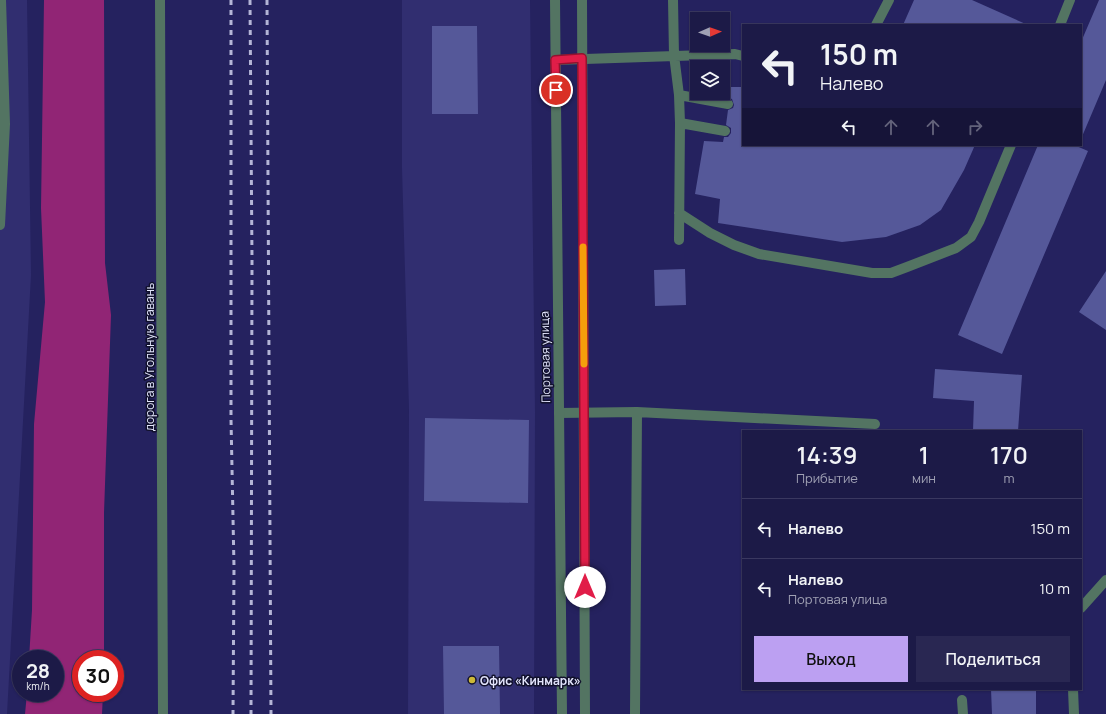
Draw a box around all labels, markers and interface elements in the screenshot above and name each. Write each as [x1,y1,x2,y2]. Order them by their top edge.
north arrow [690,12,730,52]
map controls [690,12,730,100]
text: 150 m [820,35,898,73]
icon: left [754,40,806,92]
button: layers [690,60,730,100]
text: Налево [820,71,884,95]
pin [539,73,573,107]
icon: arrive [545,79,567,101]
icon: left [838,116,860,138]
icon: ahead [880,116,902,138]
icon: ahead [922,116,944,138]
icon: right [964,116,986,138]
street label: дорога в Угольную гавань [141,283,158,431]
street label: Портовая улица [536,311,554,403]
text: 14:39 [796,438,858,471]
text: 1 [919,438,929,471]
text: 170 [990,438,1028,471]
text: Прибытие [796,469,858,487]
text: мин [912,469,936,487]
text: m [1003,469,1015,487]
icon: left [754,518,776,540]
text: Налево [788,518,843,539]
text: 150 m [1031,518,1070,539]
position arrow [564,566,606,608]
text: Налево [788,569,843,590]
icon: left [754,578,776,600]
text: 10 m [1039,578,1070,599]
text: Портовая улица [788,590,887,608]
button: Выход [754,636,908,682]
button: Поделиться [916,636,1070,682]
speed limit sign: 30 [72,650,124,702]
text: 28 [26,657,50,684]
place label: Офис «Кинмарк» [480,672,581,689]
marker: Офис «Кинмарк» [467,675,477,685]
text: km/h [26,679,50,693]

